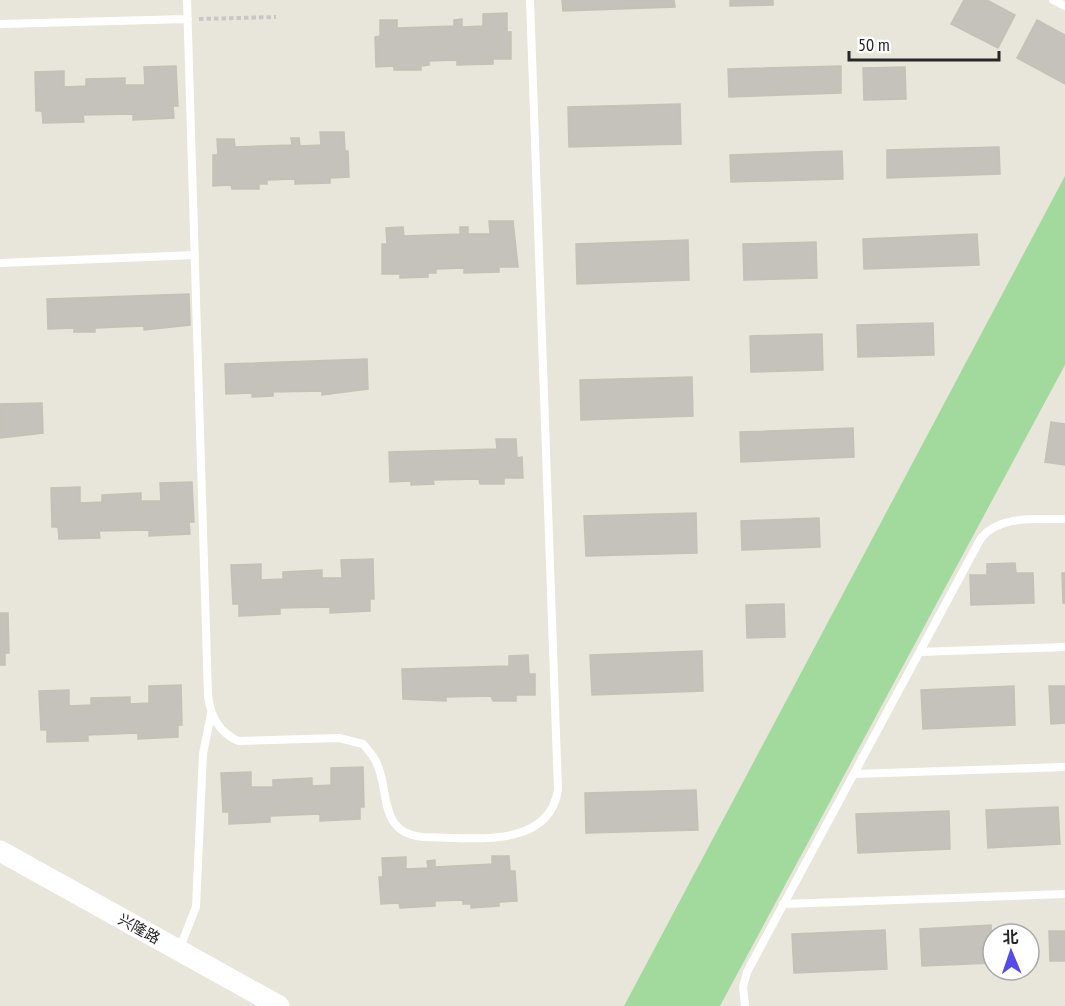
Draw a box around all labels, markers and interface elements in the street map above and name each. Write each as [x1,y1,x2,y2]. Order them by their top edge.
scale bar [849,24,999,62]
text: 50 m [858,33,890,56]
street label: 兴隆路 [115,909,164,948]
north arrow [981,922,1041,982]
text: 北 [1002,927,1019,947]

